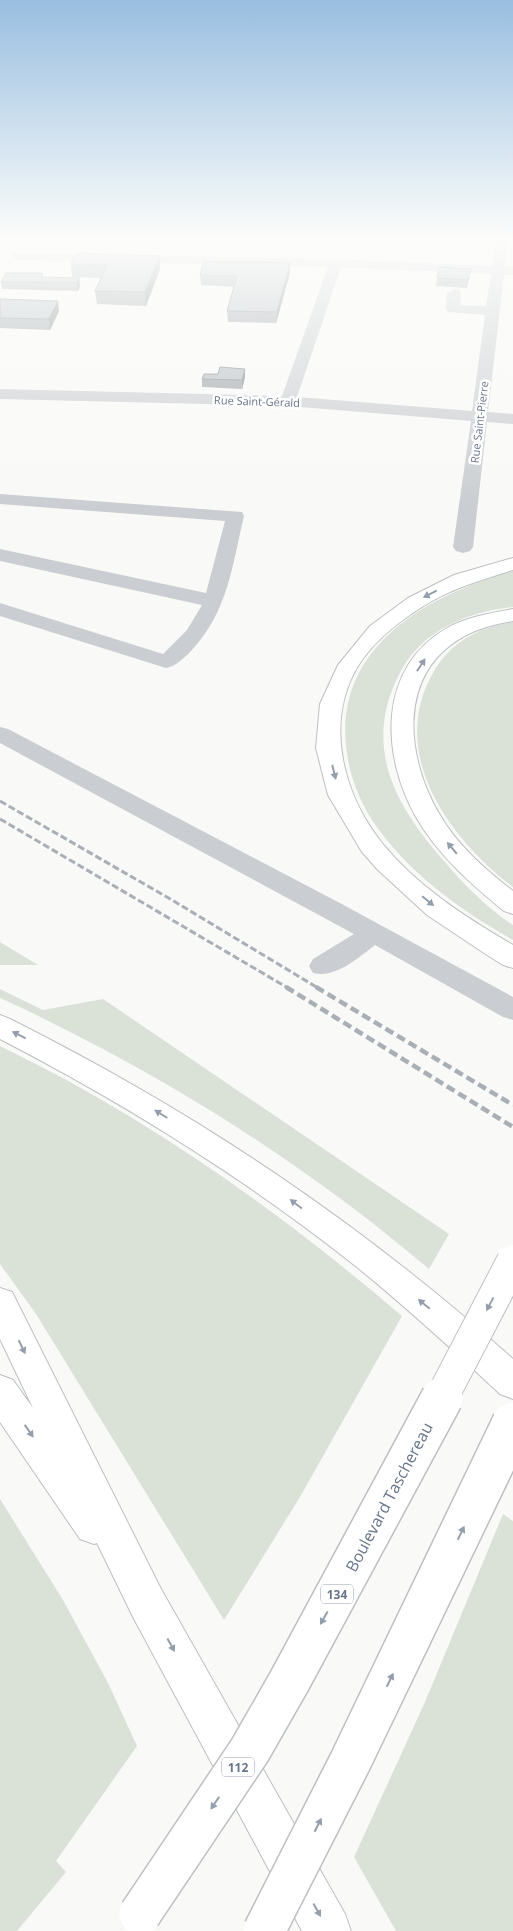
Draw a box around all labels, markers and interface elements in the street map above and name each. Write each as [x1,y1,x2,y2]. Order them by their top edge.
street label: Rue Saint-Pierre [467,380,491,464]
street label: Rue Saint-Gérald [214,392,300,410]
one-way arrow [423,590,437,598]
one-way arrow [416,658,425,671]
one-way arrow [330,765,338,780]
one-way arrow [446,842,457,855]
one-way arrow [421,896,434,907]
one-way arrow [11,1031,26,1039]
one-way arrow [154,1109,167,1118]
one-way arrow [289,1199,303,1209]
one-way arrow [486,1297,495,1311]
one-way arrow [418,1298,431,1309]
one-way arrow [18,1340,26,1354]
street label: Boulevard Taschereau [340,1418,438,1576]
one-way arrow [24,1424,34,1438]
one-way arrow [457,1526,465,1541]
road number: 134 [321,1585,353,1604]
one-way arrow [320,1610,328,1625]
one-way arrow [166,1639,175,1652]
one-way arrow [386,1673,394,1687]
road number: 112 [222,1758,254,1776]
one-way arrow [210,1796,219,1809]
one-way arrow [314,1818,322,1833]
one-way arrow [312,1904,321,1917]

